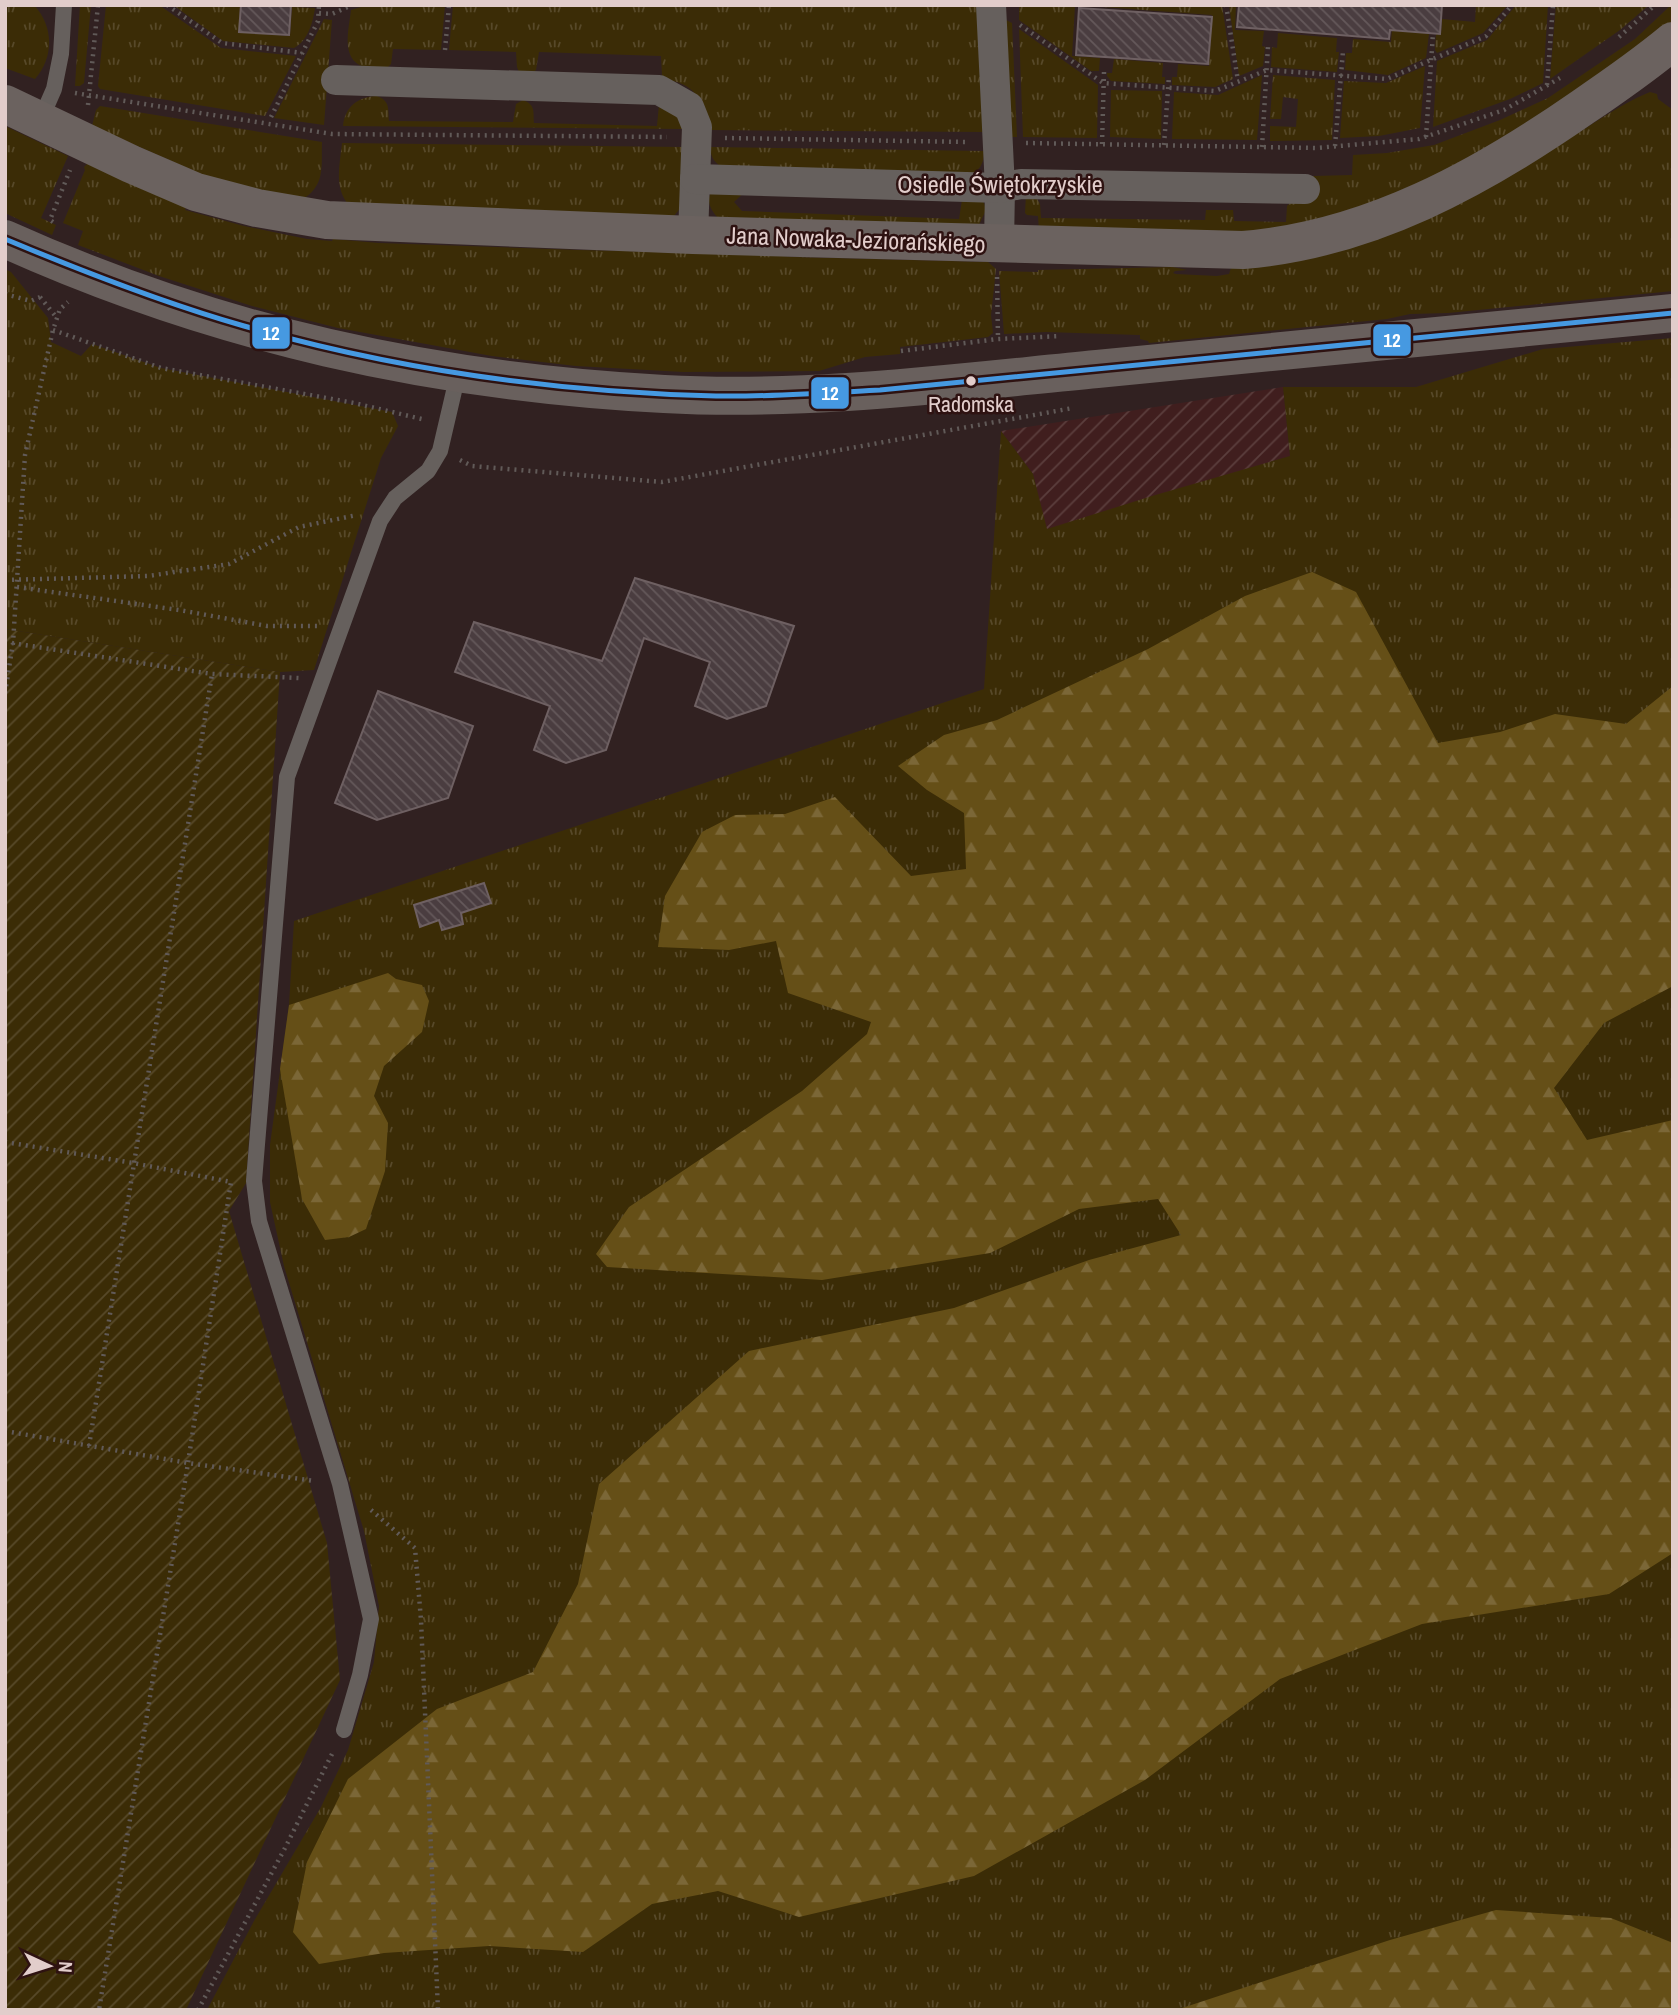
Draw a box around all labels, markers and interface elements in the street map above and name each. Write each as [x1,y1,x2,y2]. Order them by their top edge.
street label: Osiedle Świętokrzyskie [897,168,1103,200]
street label: Jana Nowaka-Jeziorańskiego [726,218,986,260]
line badge: 12 [251,316,291,350]
text: 12 [262,320,280,346]
line badge: 12 [1372,323,1412,357]
text: 12 [1383,327,1401,353]
marker: Radomska [964,374,978,388]
line badge: 12 [810,376,850,410]
text: 12 [821,380,839,406]
place label: Radomska [928,389,1014,419]
north arrow [14,1931,84,2001]
text: N [53,1961,79,1974]

